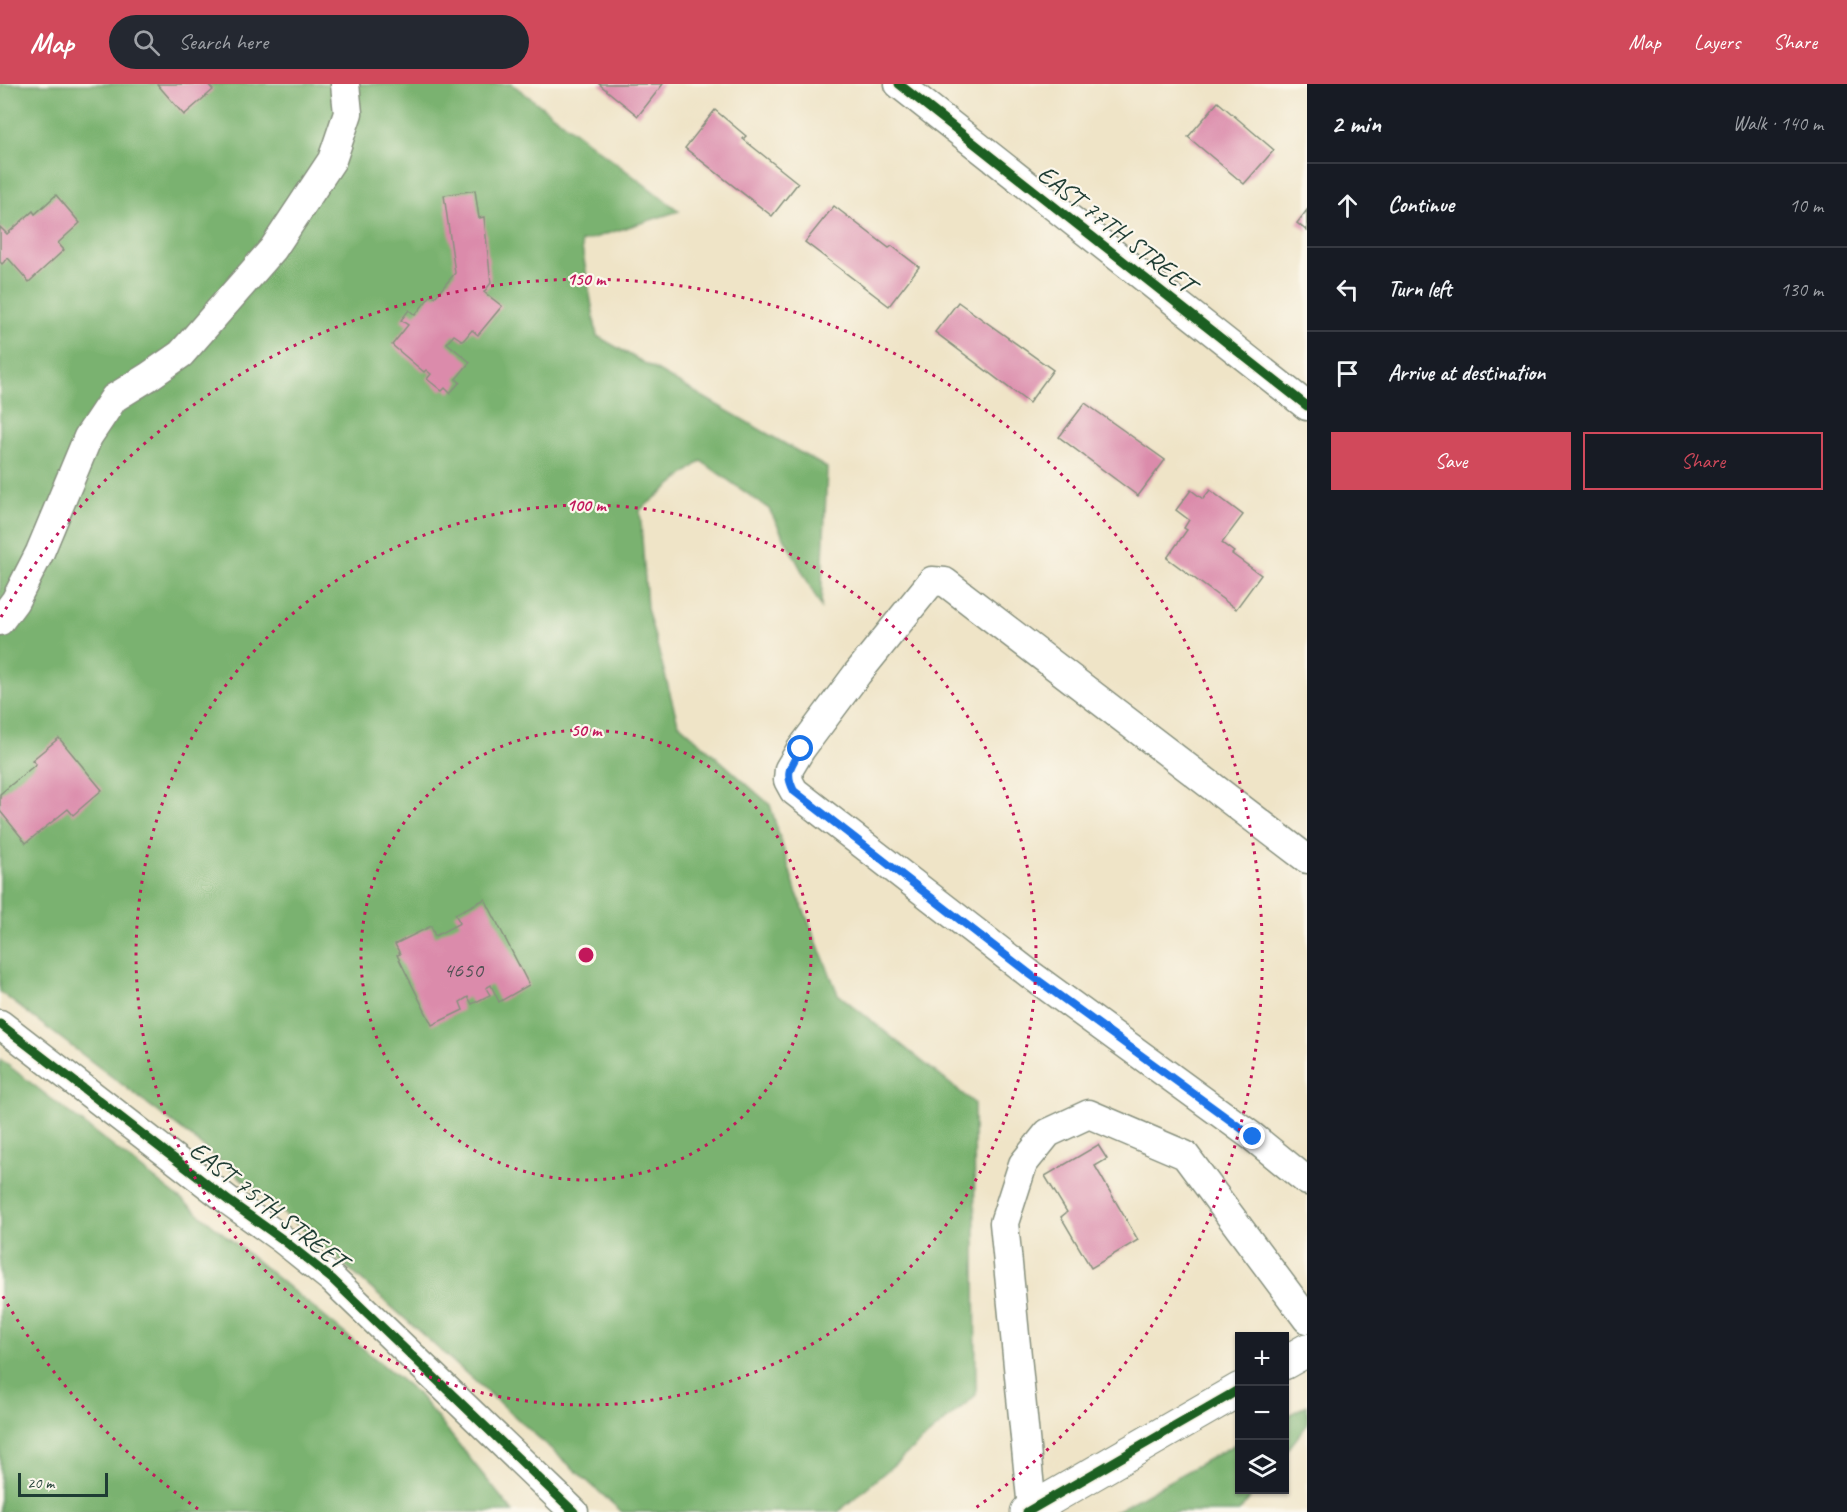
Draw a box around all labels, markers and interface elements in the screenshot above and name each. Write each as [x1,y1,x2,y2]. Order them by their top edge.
search box [109,15,529,69]
text: Map [30,25,73,60]
icon: search [130,26,163,59]
text: Search here [178,28,268,56]
text: Map [1628,29,1661,55]
text: Layers [1694,29,1740,55]
text: Share [1773,29,1817,55]
text: 2 min [1331,107,1381,140]
text: Walk · 140 m [1733,111,1823,136]
street label: EAST 77TH STREET [1031,157,1207,305]
icon: ahead [1331,189,1364,222]
text: Continue [1388,191,1454,219]
text: 10 m [1789,193,1823,218]
text: 150 m [567,268,607,290]
icon: left [1331,273,1364,306]
text: Turn left [1388,275,1452,303]
text: 130 m [1780,277,1823,302]
icon: arrive [1331,357,1364,390]
text: Arrive at destination [1388,359,1545,387]
button: Save [1331,432,1571,490]
button: Share [1583,432,1823,490]
text: 100 m [567,494,607,516]
text: 50 m [571,719,603,741]
route start [787,735,813,761]
centre of rings [576,945,596,965]
house number: 4650 [443,956,485,984]
route end [1239,1123,1265,1149]
street label: EAST 75TH STREET [183,1133,359,1281]
map controls [1235,1332,1289,1494]
button: + [1235,1332,1289,1386]
button: − [1235,1386,1289,1440]
button: layers [1235,1440,1289,1494]
scale bar [18,1470,108,1498]
text: 20 m [27,1473,54,1493]

